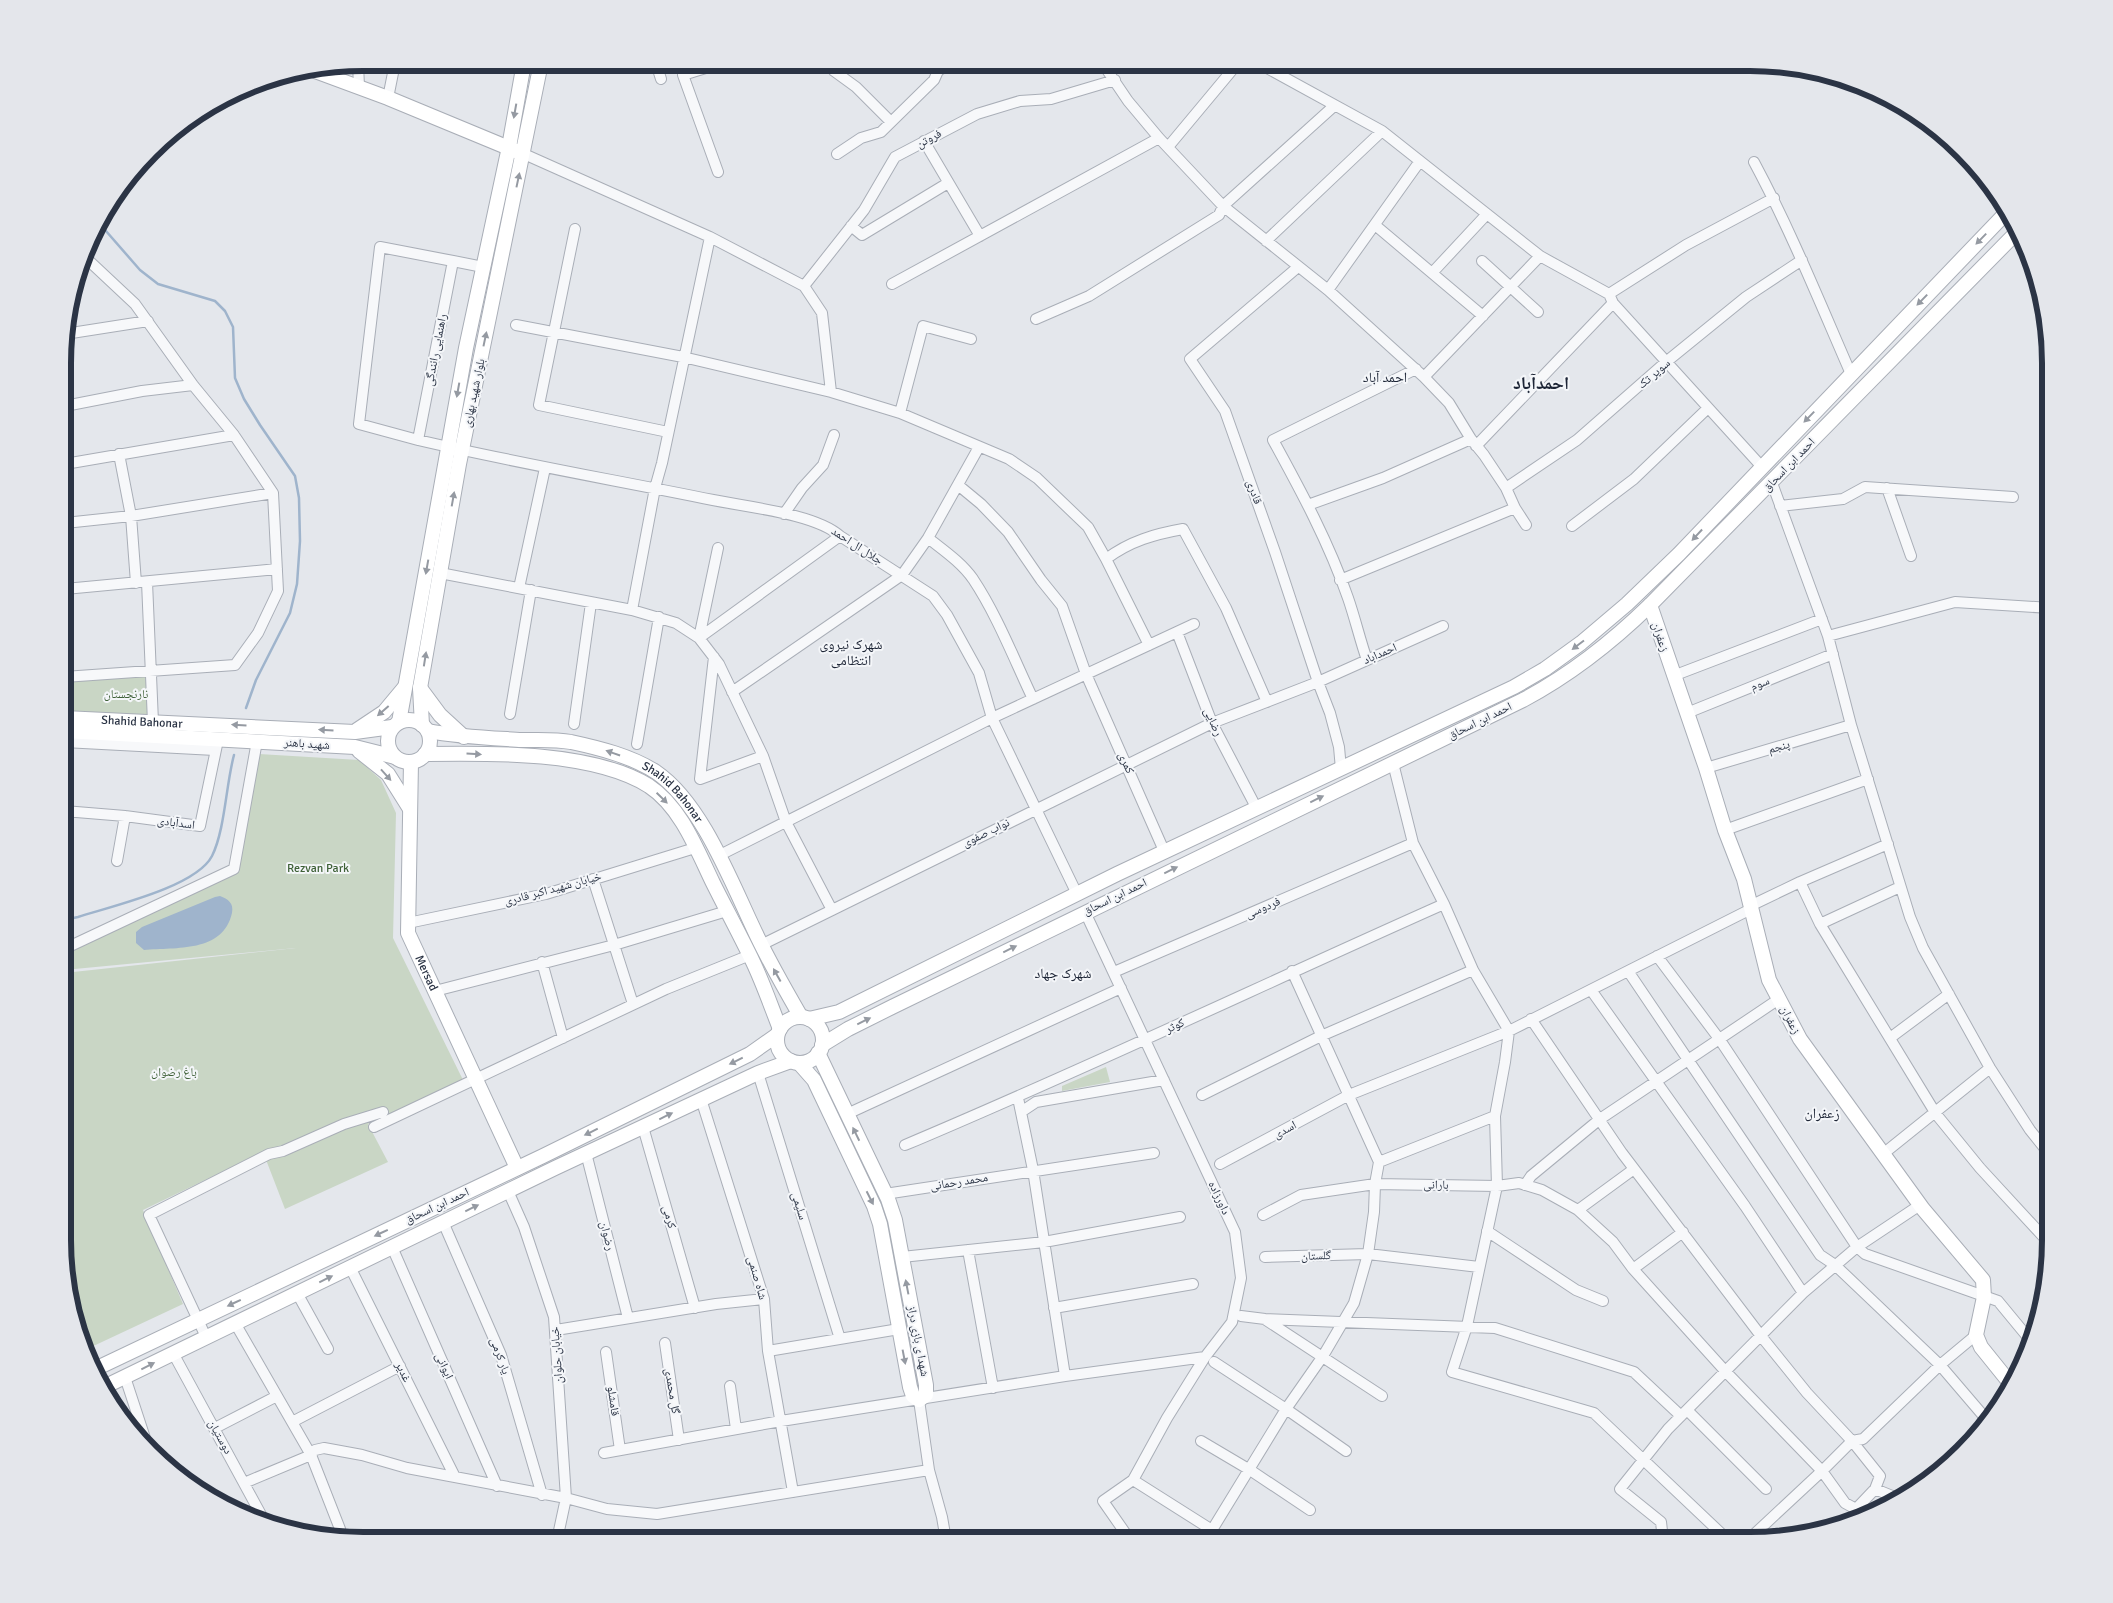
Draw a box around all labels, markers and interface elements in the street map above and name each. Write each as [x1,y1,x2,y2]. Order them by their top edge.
one-way arrow [511,103,519,119]
street label: فروتن [914,126,944,152]
one-way arrow [514,173,522,188]
one-way arrow [1975,233,1987,245]
one-way arrow [1916,294,1928,306]
street label: راهنمایی رانندگی [422,312,450,387]
one-way arrow [482,331,490,347]
street label: سوپر تک [1635,356,1674,392]
street label: بلوار شهید بهاری [459,357,489,429]
district label: احمد آباد [1363,369,1407,386]
district label: احمدآباد [1513,372,1569,394]
one-way arrow [454,382,462,398]
one-way arrow [1803,411,1815,423]
street label: احمد ابن اسحاق [1760,435,1819,495]
street label: قادری [1243,478,1265,506]
one-way arrow [450,490,458,506]
street label: جلال ال احمد [828,524,886,568]
one-way arrow [1691,529,1703,541]
one-way arrow [423,559,431,575]
street label: زعفران [1648,620,1672,654]
district label: شهرک نیروی انتظامی [819,636,883,669]
street label: احمداباد [1361,640,1399,668]
one-way arrow [1572,640,1585,651]
one-way arrow [422,650,430,666]
street label: سوم [1748,673,1772,695]
park label: نارنجستان [104,687,148,702]
street label: احمد ابن اسحاق [1446,699,1514,743]
street label: رضایی [1200,705,1226,739]
one-way arrow [376,706,389,717]
street label: Shahid Bahonar [101,712,183,731]
one-way arrow [230,721,246,729]
one-way arrow [318,726,334,734]
street label: شهید باهنر [283,735,331,753]
street label: پنجم [1766,737,1792,757]
one-way arrow [606,749,621,757]
street label: کمری [1115,750,1137,776]
one-way arrow [466,751,482,759]
street label: Shahid Bahonar [640,758,707,826]
one-way arrow [381,768,392,781]
one-way arrow [656,792,668,804]
one-way arrow [1310,795,1325,803]
street label: اسدآبادی [156,813,196,833]
street label: نواب صفوی [960,815,1012,851]
park label: Rezvan Park [287,861,349,876]
one-way arrow [1164,866,1178,874]
street label: خیابان شهید اکبر قادری [503,869,604,909]
street label: احمد ابن اسحاق [1081,875,1149,919]
street label: فردوسی [1243,894,1283,922]
one-way arrow [1002,945,1017,953]
street label: Mersad [412,953,441,993]
district label: شهرک جهاد [1035,965,1091,982]
one-way arrow [773,968,782,981]
street label: زعفران [1776,1003,1804,1037]
street label: کوثر [1162,1015,1187,1037]
one-way arrow [857,1017,871,1025]
one-way arrow [729,1057,744,1065]
park label: باغ رضوان [151,1065,197,1080]
district label: زعفران [1804,1105,1840,1122]
one-way arrow [659,1111,673,1119]
street label: اسدی [1271,1118,1299,1142]
one-way arrow [852,1127,860,1141]
one-way arrow [583,1128,598,1137]
street label: محمد رحمانی [929,1170,989,1194]
street label: بارانی [1423,1177,1449,1193]
street label: داورزاده [1205,1179,1233,1217]
street label: احمد ابن اسحاق [402,1185,472,1227]
street label: سلیمی [788,1190,810,1222]
one-way arrow [866,1191,874,1205]
one-way arrow [465,1204,479,1212]
street label: کرمی [659,1204,679,1230]
street label: رضوان [596,1220,618,1253]
one-way arrow [374,1229,388,1237]
street label: گلستان [1301,1248,1331,1264]
street label: شاه صنمی [744,1254,770,1302]
one-way arrow [319,1275,333,1283]
one-way arrow [903,1278,911,1294]
one-way arrow [227,1299,241,1307]
street label: شهدا ی بازی دراز [904,1303,932,1378]
street label: خیابان حلوان [548,1326,566,1384]
street label: یار کرمی [486,1336,514,1377]
one-way arrow [901,1349,909,1365]
street label: ایوانی [432,1351,456,1382]
street label: غدیر [391,1359,414,1385]
one-way arrow [141,1362,155,1370]
street label: گل محمدی [661,1367,683,1415]
street label: قامشلو [603,1385,623,1417]
street label: دوستیان [204,1417,236,1457]

